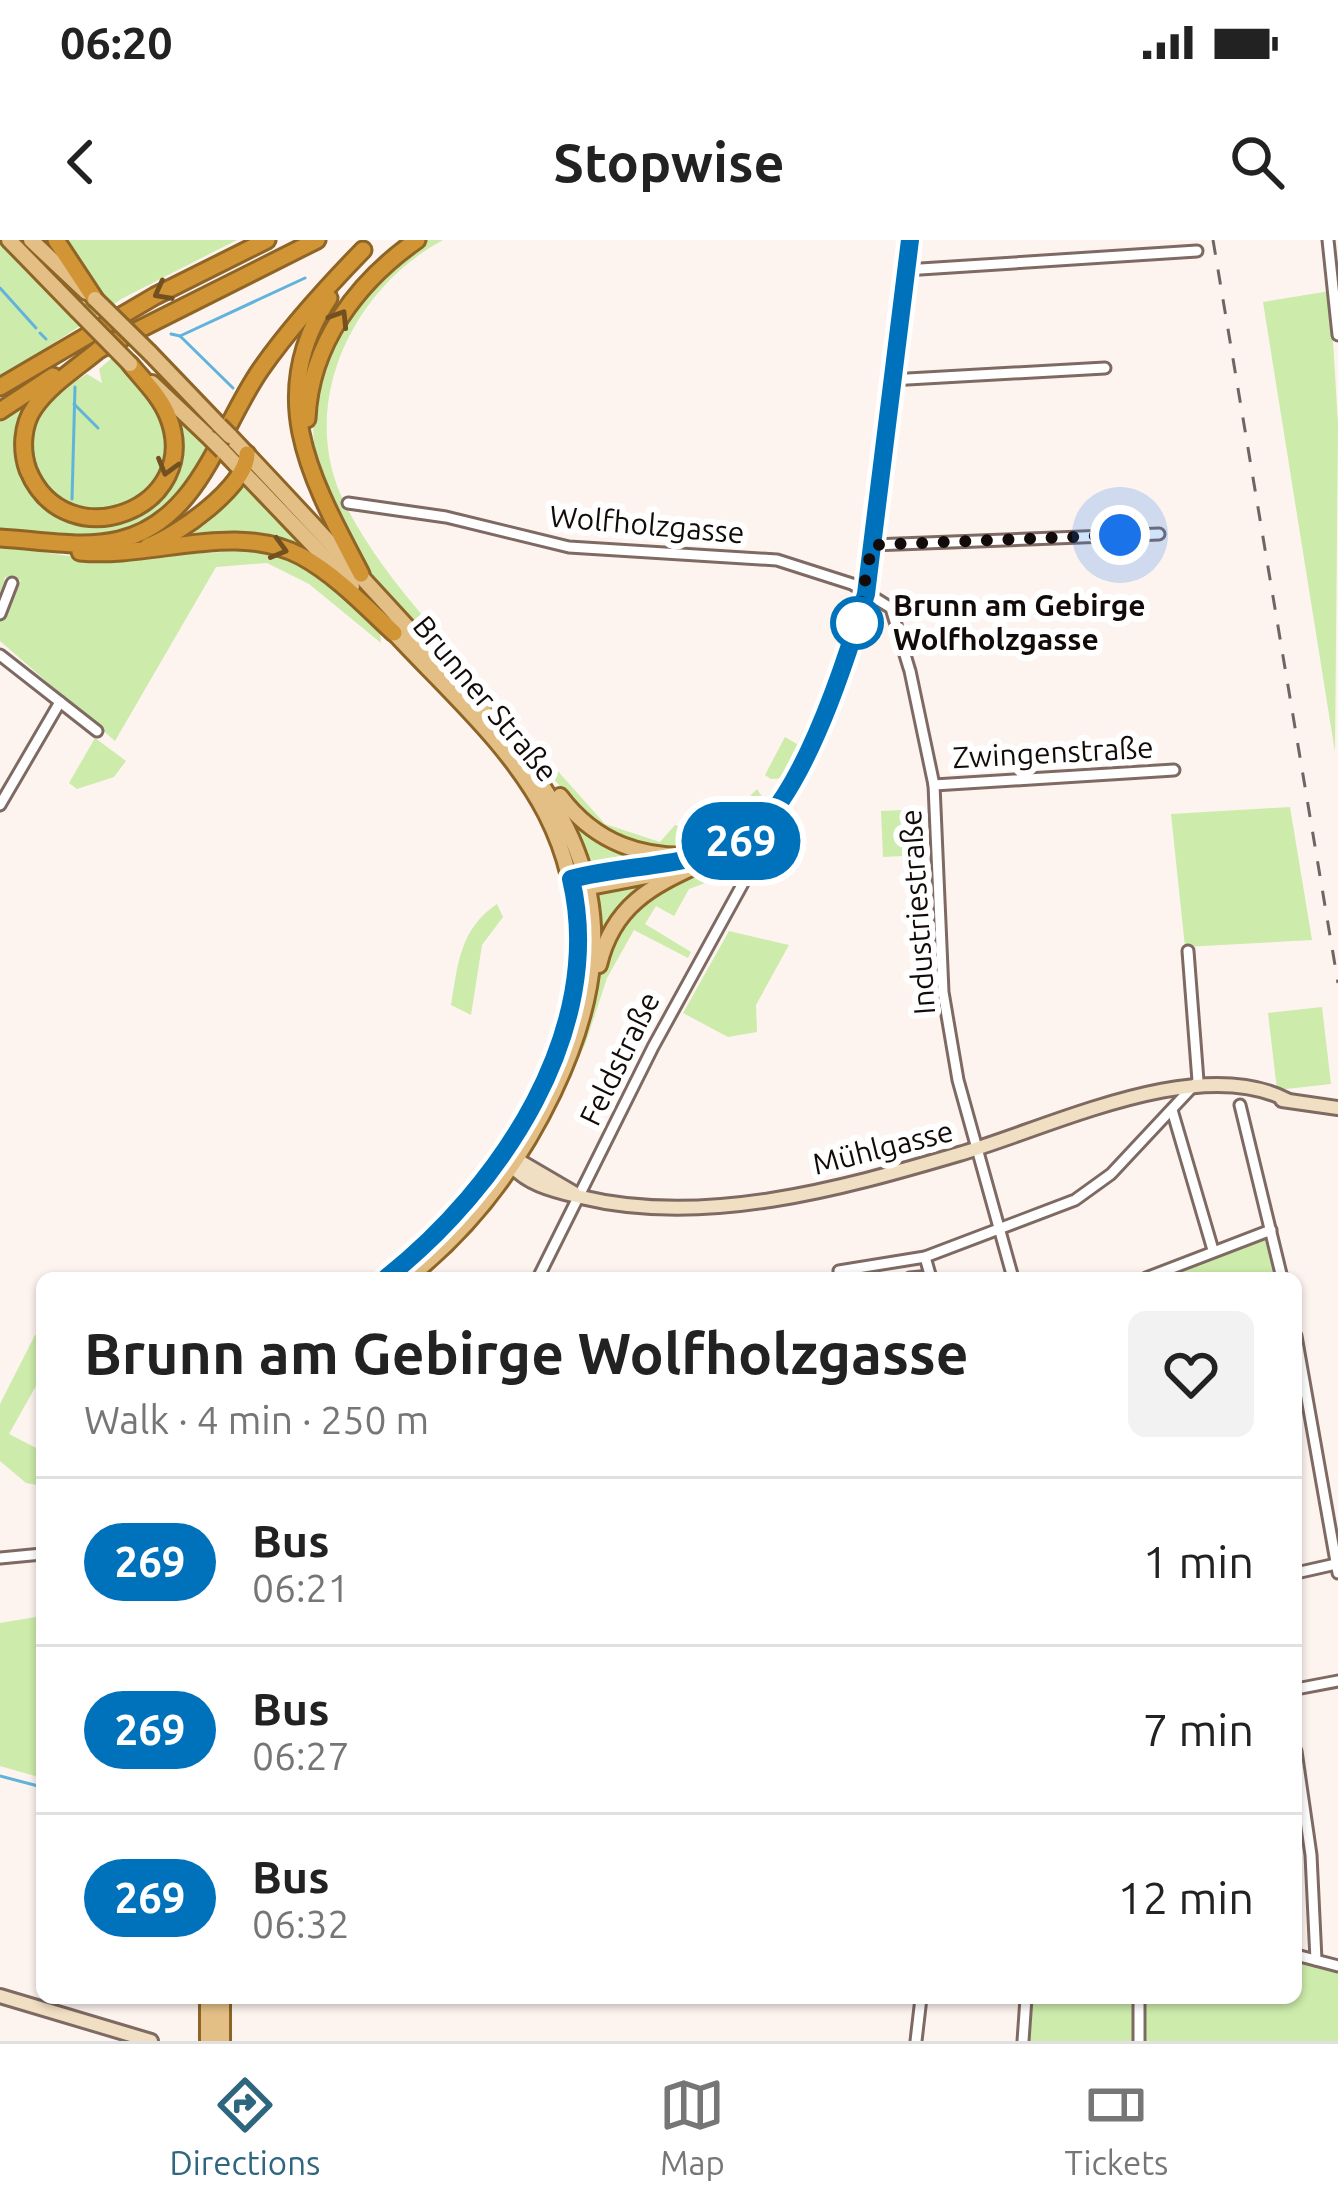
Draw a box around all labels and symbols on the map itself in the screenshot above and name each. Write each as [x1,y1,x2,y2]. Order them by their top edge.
one-way arrow [154,278,175,301]
one-way arrow [326,309,349,331]
one-way arrow [157,455,182,476]
street label: Wolfholzgasse [548,499,746,549]
your location [1090,505,1150,565]
one-way arrow [268,535,289,560]
place label: Brunn am Gebirge Wolfholzgasse [893,588,1146,656]
marker: Brunn am Gebirge Wolfholzgasse [832,598,882,648]
street label: Brunner Straße [407,609,565,788]
street label: Zwingenstraße [951,730,1154,774]
line badge: 269 [672,802,810,880]
street label: Industriestraße [893,808,941,1016]
street label: Feldstraße [572,986,666,1131]
street label: Mühlgasse [809,1113,956,1181]

